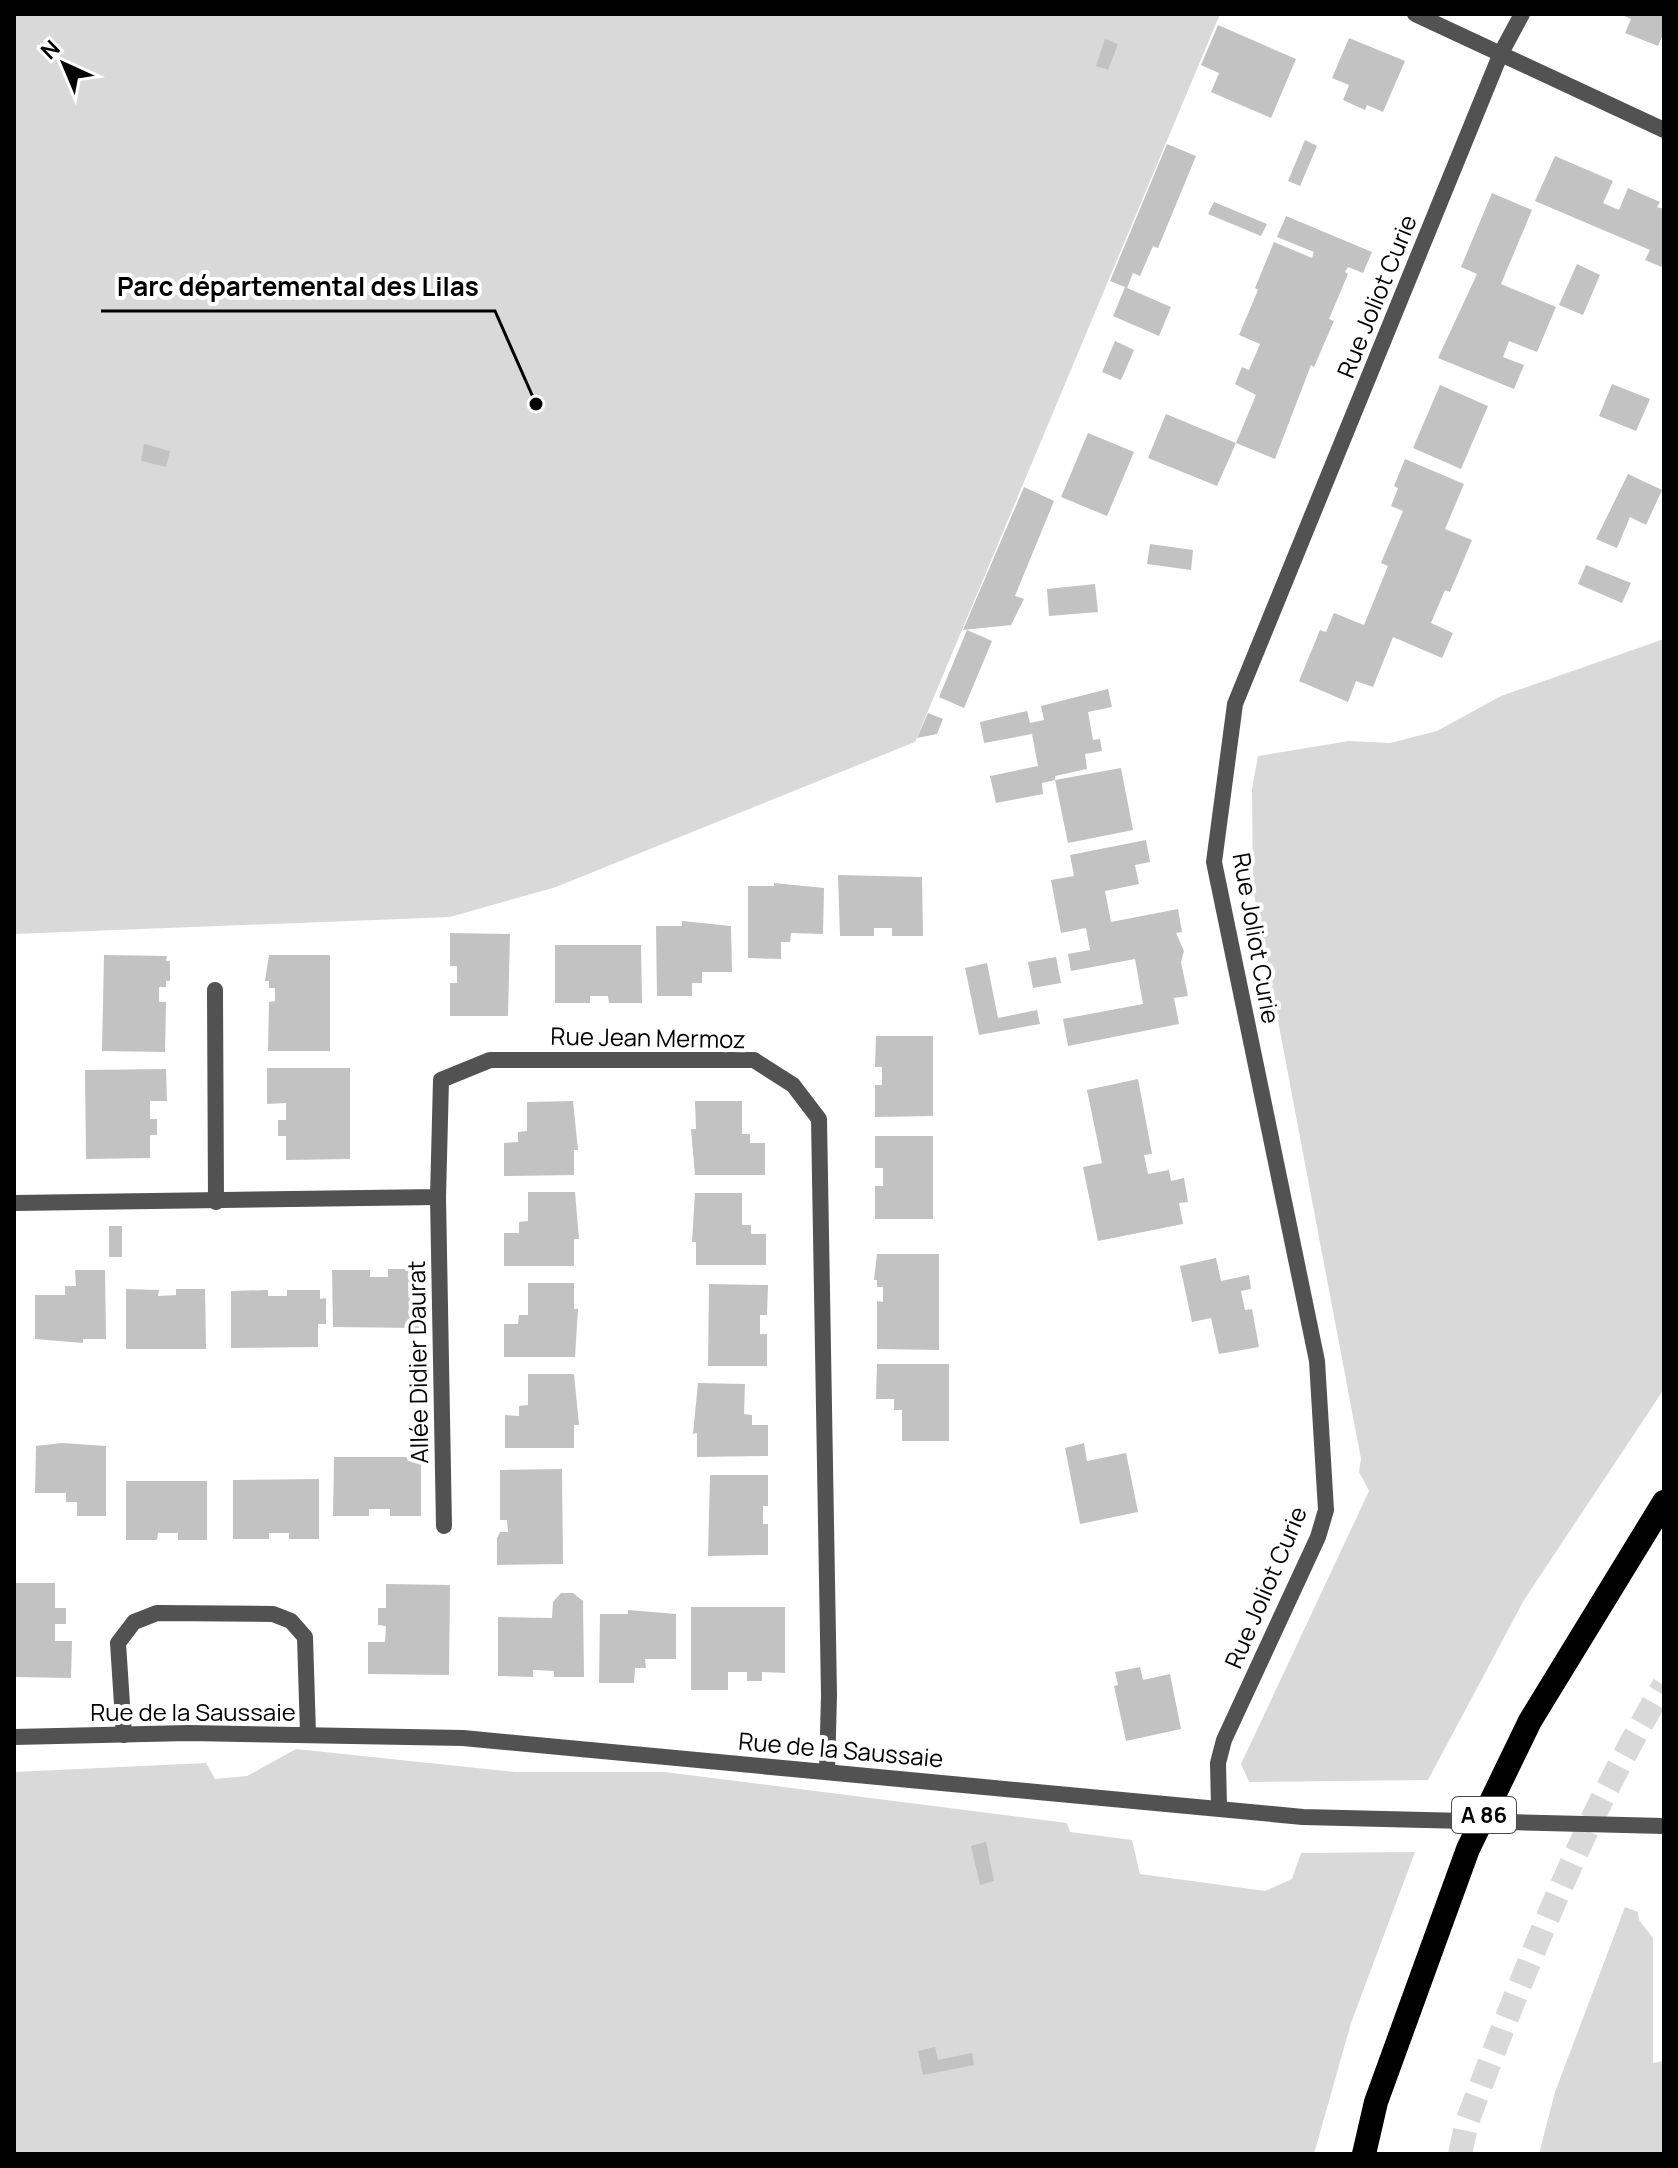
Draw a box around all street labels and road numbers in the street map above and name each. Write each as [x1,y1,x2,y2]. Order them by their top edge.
street label: Rue Joliot Curie [1328,210,1424,382]
street label: Rue Joliot Curie [1226,850,1288,1026]
street label: Rue Jean Mermoz [550,1019,746,1055]
street label: Allée Didier Daurat [399,1260,435,1464]
street label: Rue Joliot Curie [1216,1501,1314,1673]
street label: Rue de la Saussaie [90,1695,296,1728]
street label: Rue de la Saussaie [737,1724,945,1774]
road number: A 86 [1452,1797,1516,1833]

